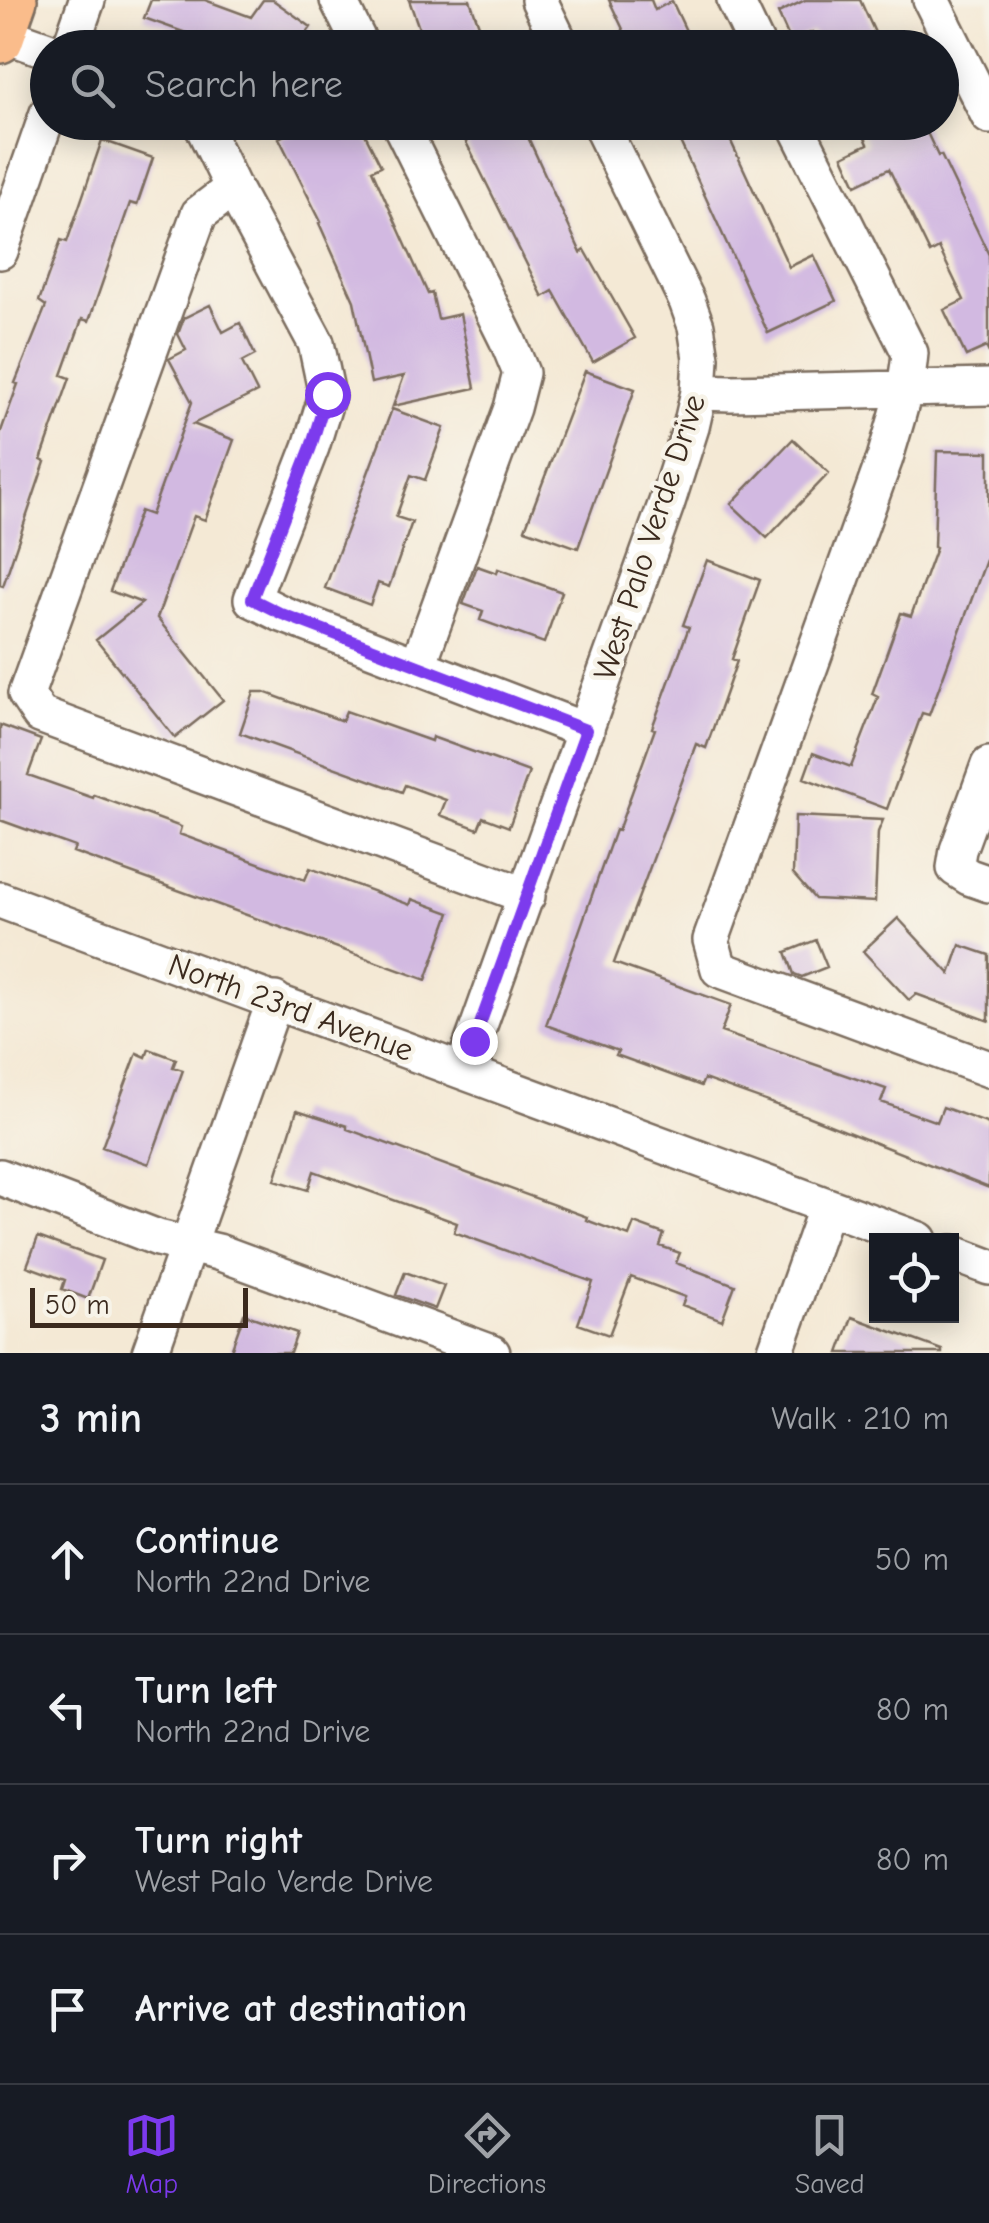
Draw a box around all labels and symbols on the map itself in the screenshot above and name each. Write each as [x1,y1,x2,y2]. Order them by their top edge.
route start [305,372,351,418]
street label: West Palo Verde Drive [586,390,713,685]
street label: North 23rd Avenue [164,946,418,1069]
route end [452,1019,498,1065]
scale bar [30,1283,248,1328]

